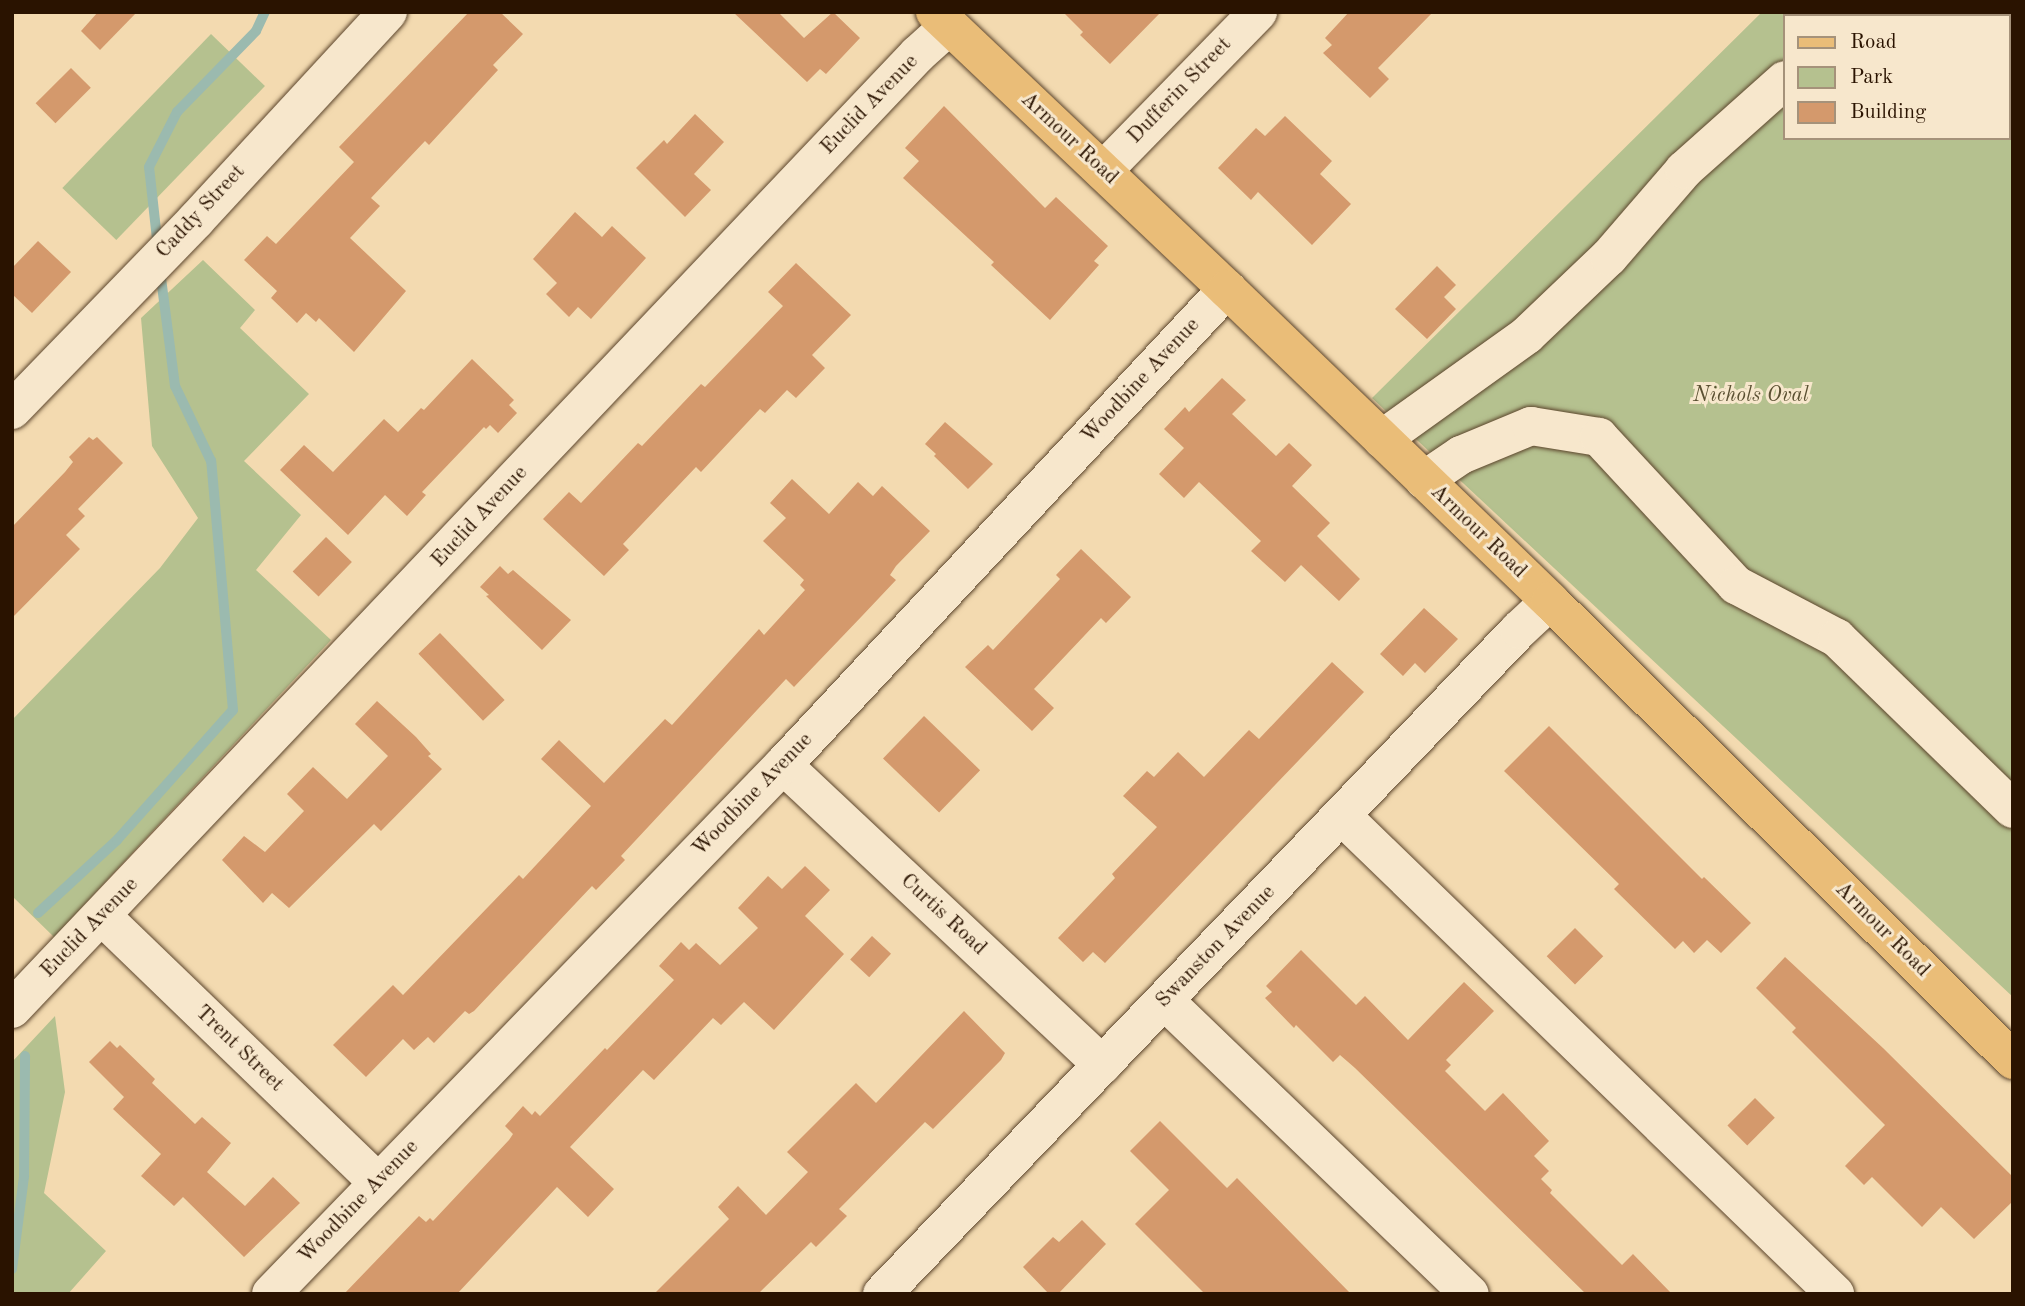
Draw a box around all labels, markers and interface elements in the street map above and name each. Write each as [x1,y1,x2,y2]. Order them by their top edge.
legend [1784,14,2011,140]
text: Road [1850,32,1897,53]
street label: Dufferin Street [1123,33,1237,149]
street label: Euclid Avenue [816,50,924,160]
text: Park [1850,67,1893,88]
street label: Armour Road [1015,87,1123,191]
text: Building [1850,102,1926,123]
street label: Caddy Street [151,160,251,264]
street label: Woodbine Avenue [1076,313,1206,449]
park label: Nichols Oval [1693,383,1809,409]
street label: Euclid Avenue [427,461,533,573]
street label: Armour Road [1425,480,1531,584]
street label: Woodbine Avenue [688,728,818,862]
street label: Curtis Road [895,869,991,961]
street label: Euclid Avenue [36,873,144,983]
street label: Armour Road [1829,877,1935,983]
street label: Swanston Avenue [1151,880,1281,1014]
street label: Trent Street [189,1001,289,1097]
street label: Woodbine Avenue [294,1135,424,1269]

